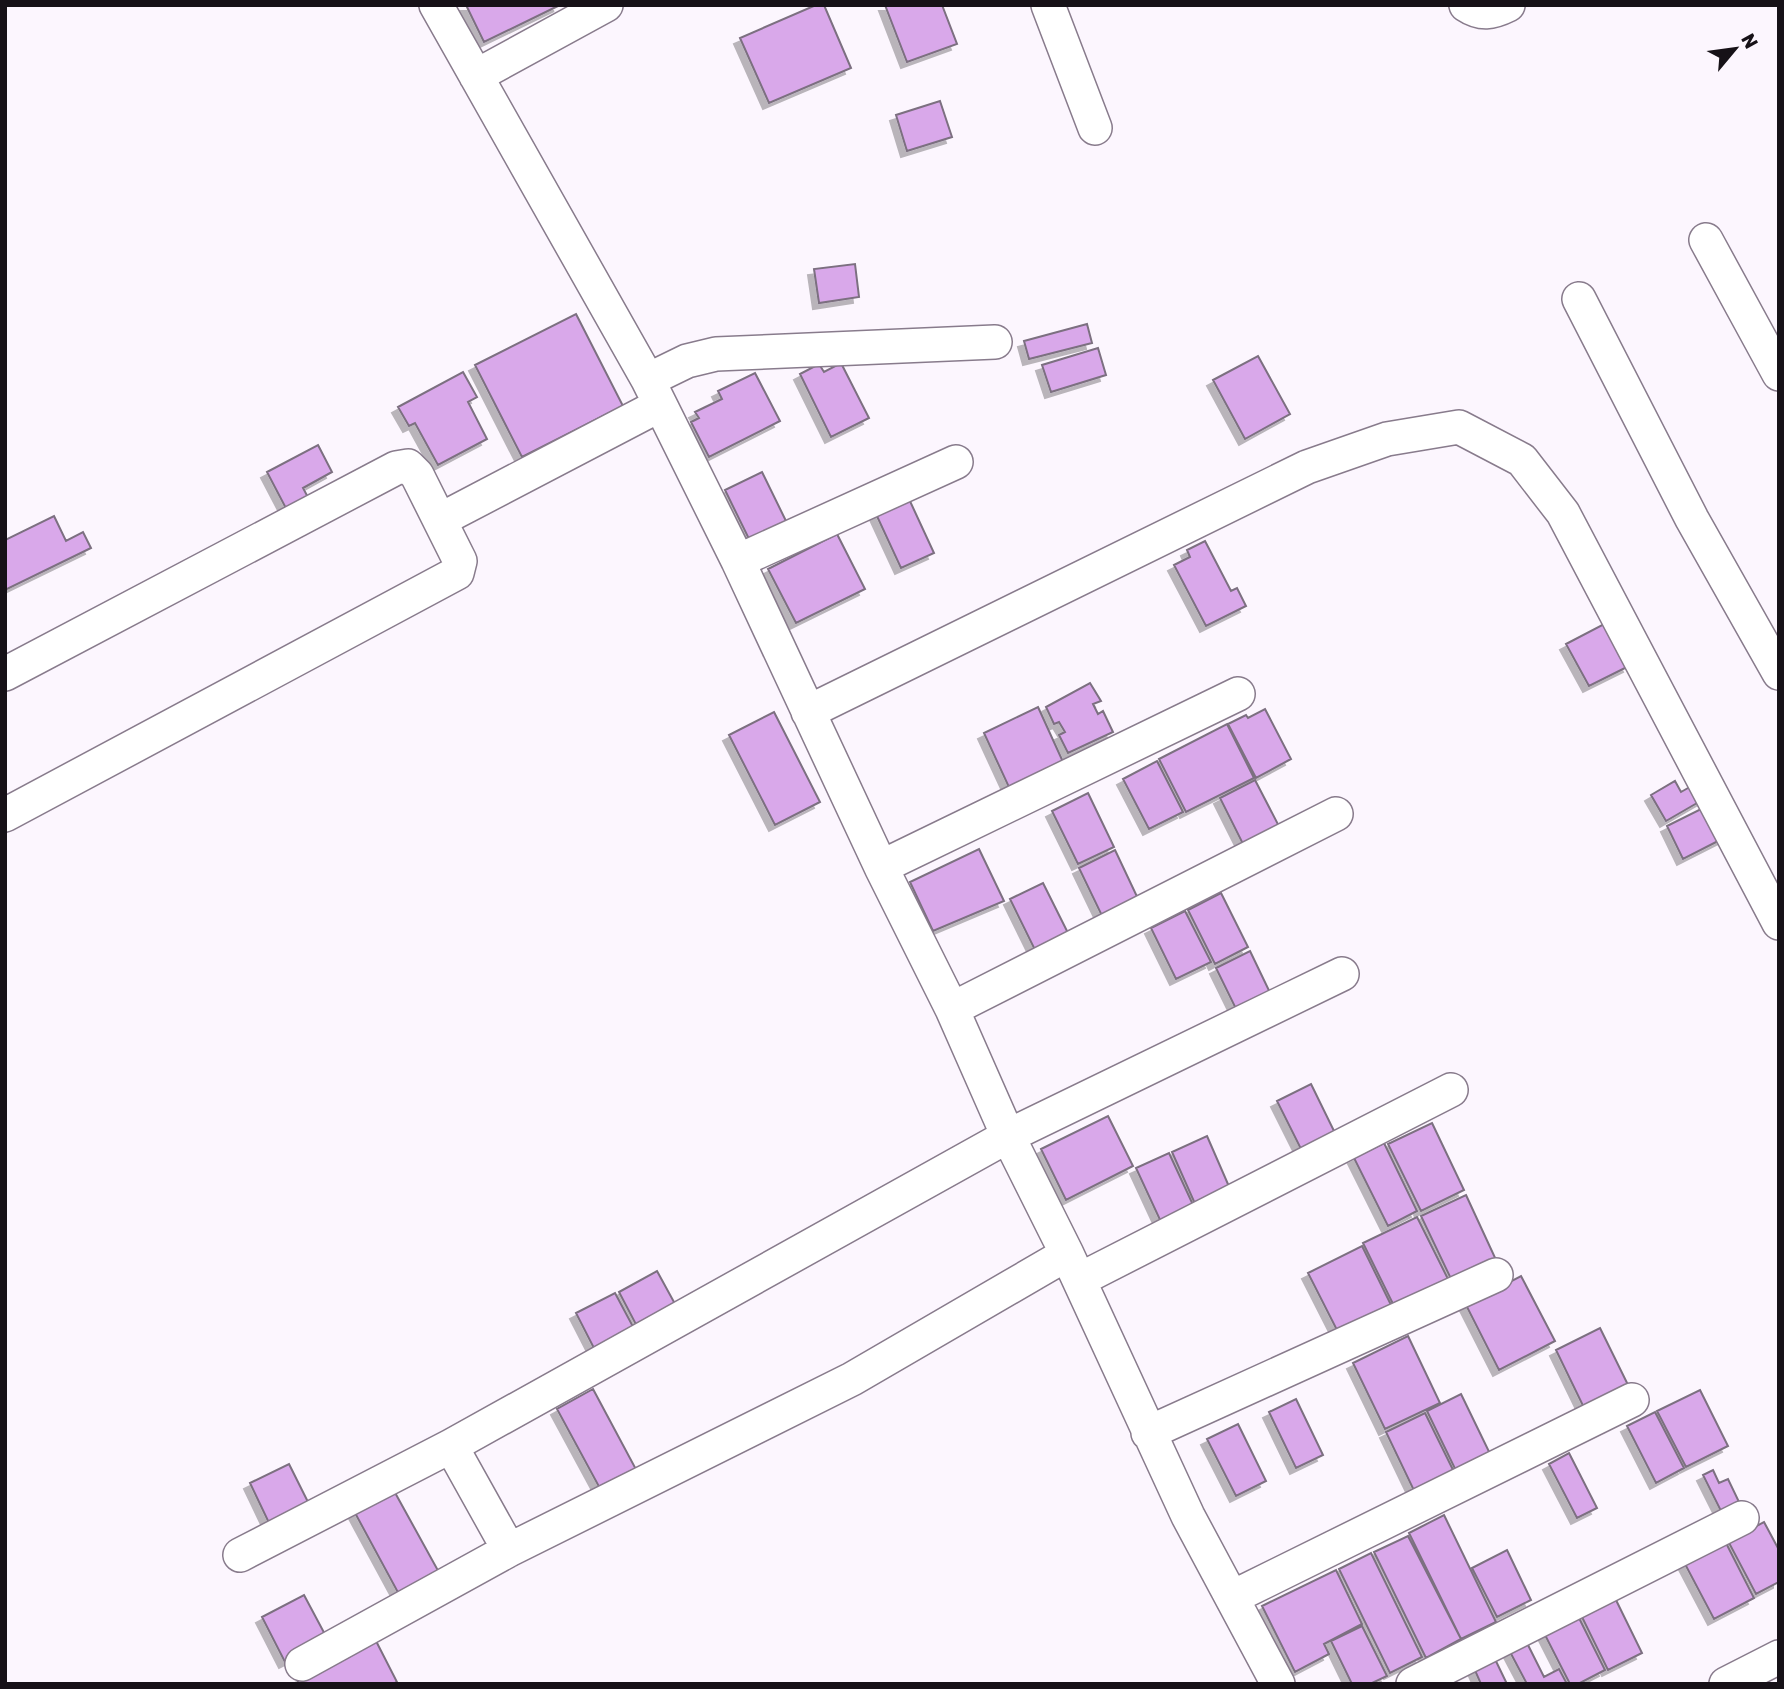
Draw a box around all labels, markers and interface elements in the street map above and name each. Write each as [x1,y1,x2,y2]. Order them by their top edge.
north arrow [1700,14,1770,84]
text: N [1736,29,1763,53]

